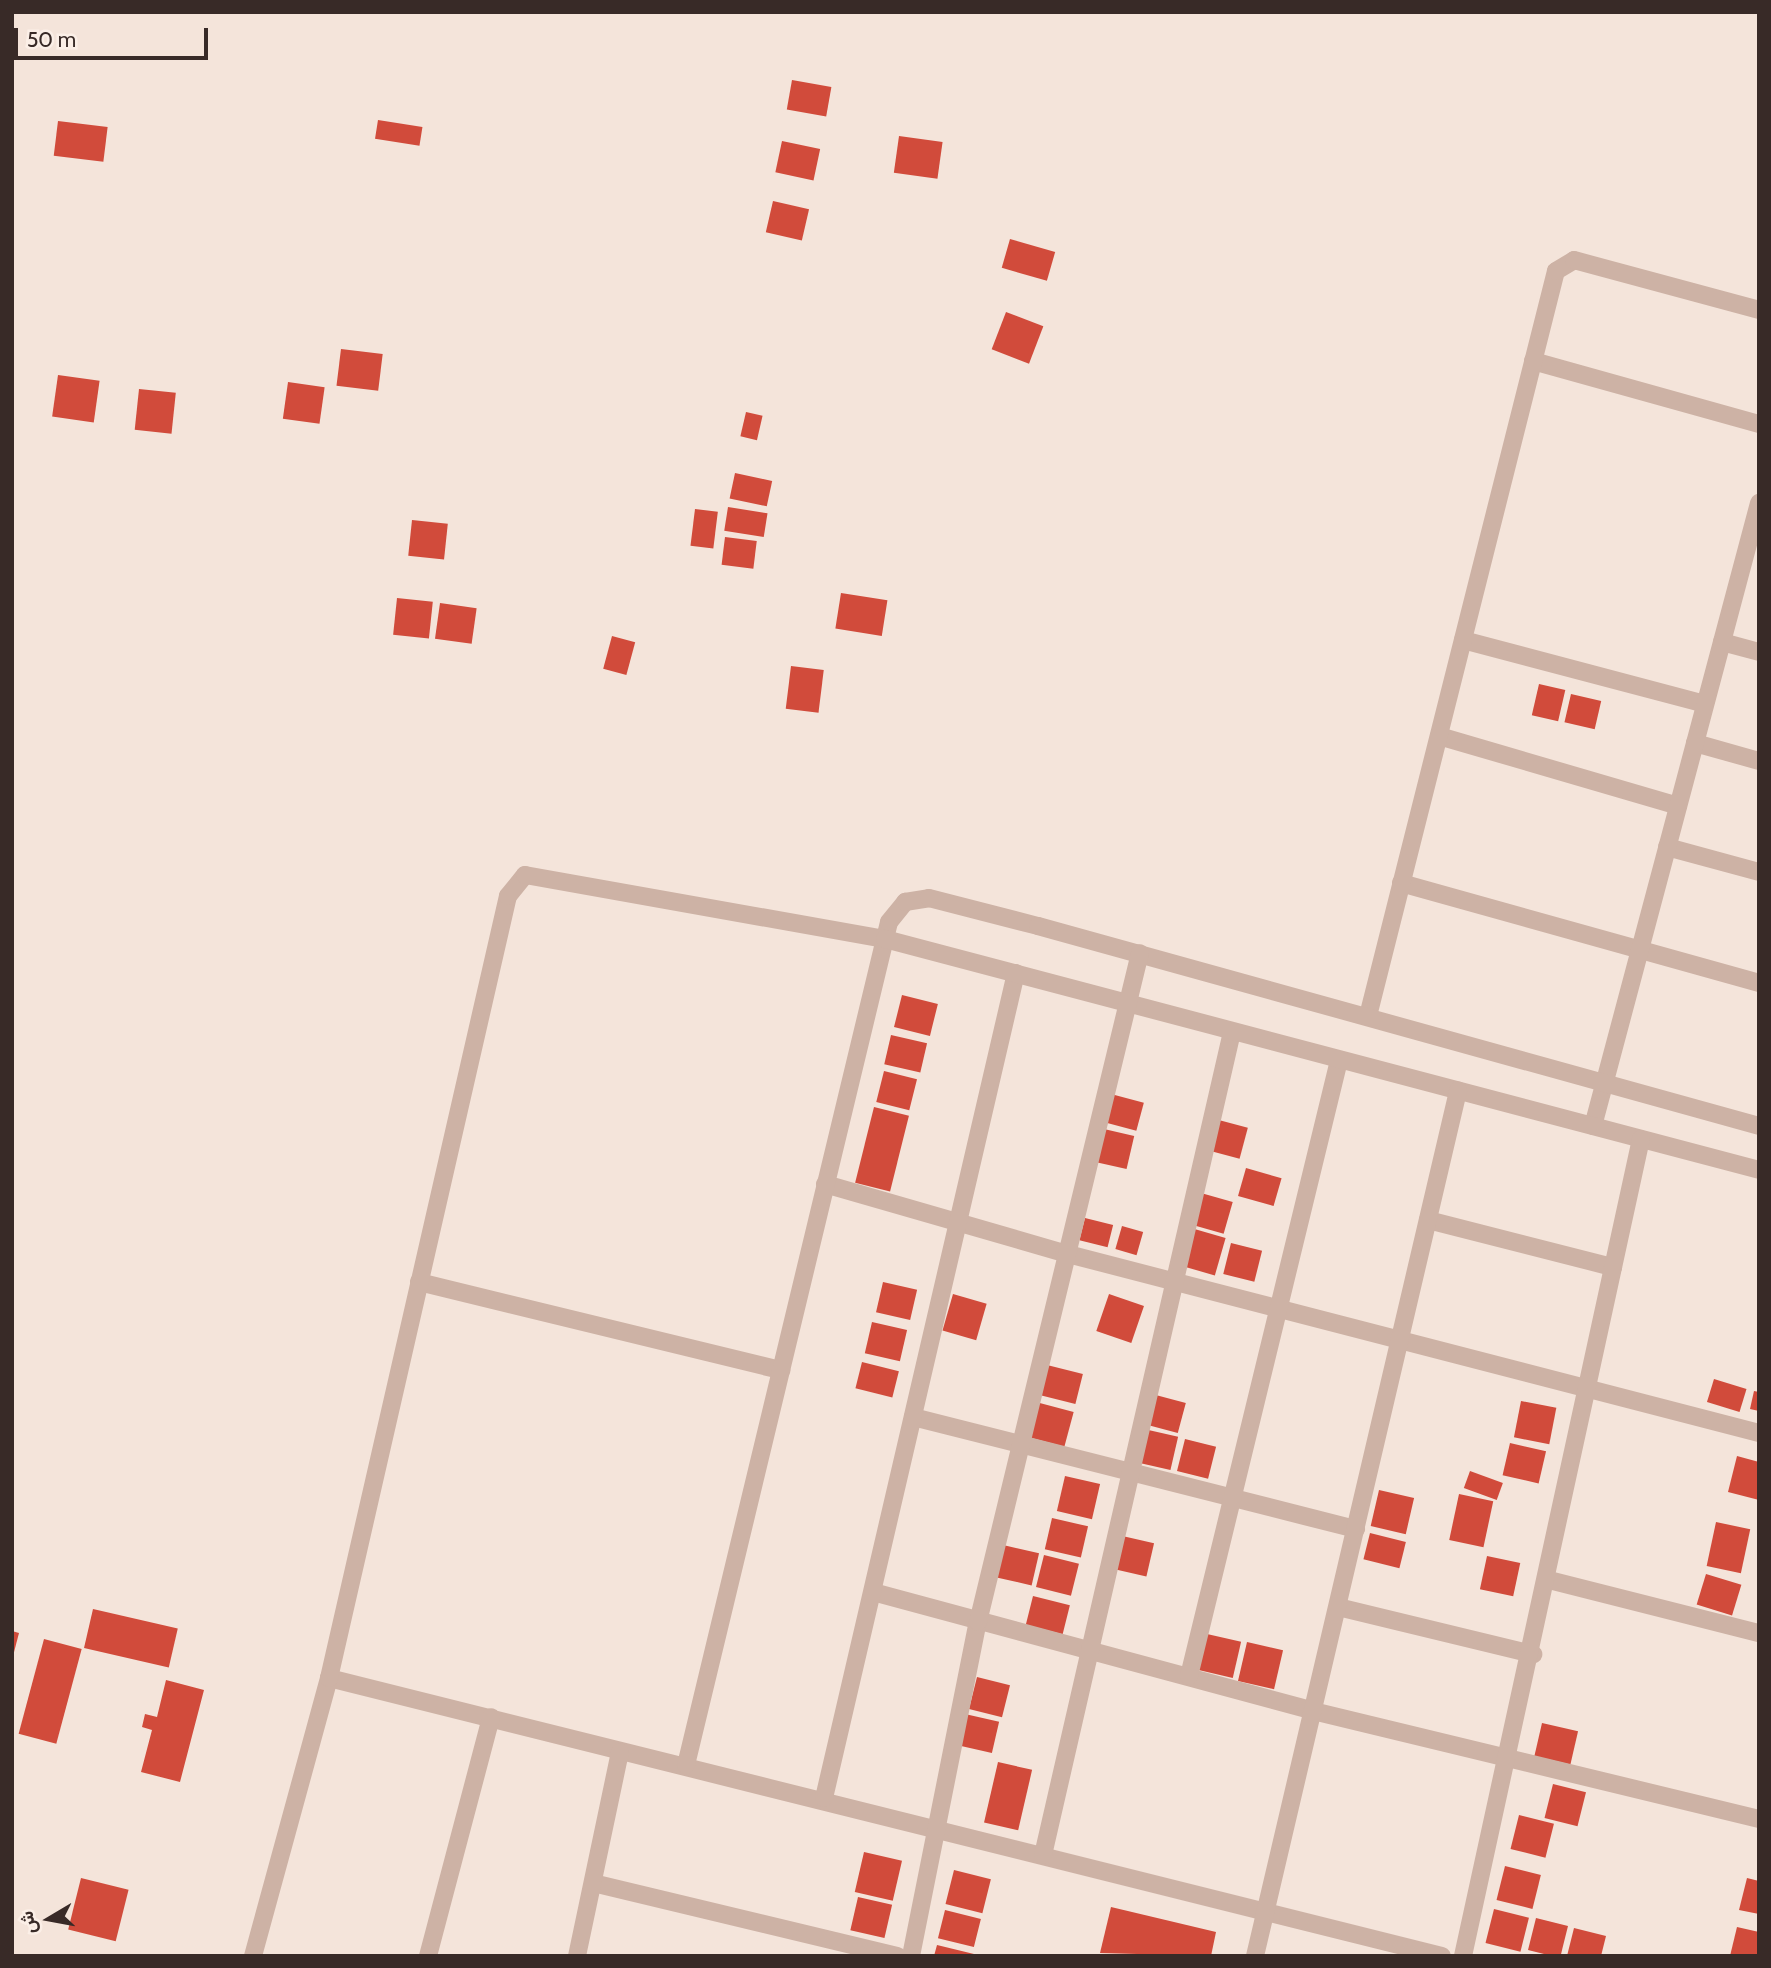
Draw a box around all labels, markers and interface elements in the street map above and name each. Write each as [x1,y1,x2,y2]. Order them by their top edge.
scale bar [18,14,212,58]
text: 50 m [27,27,76,52]
north arrow [14,1884,84,1954]
text: ش [15,1909,41,1936]

